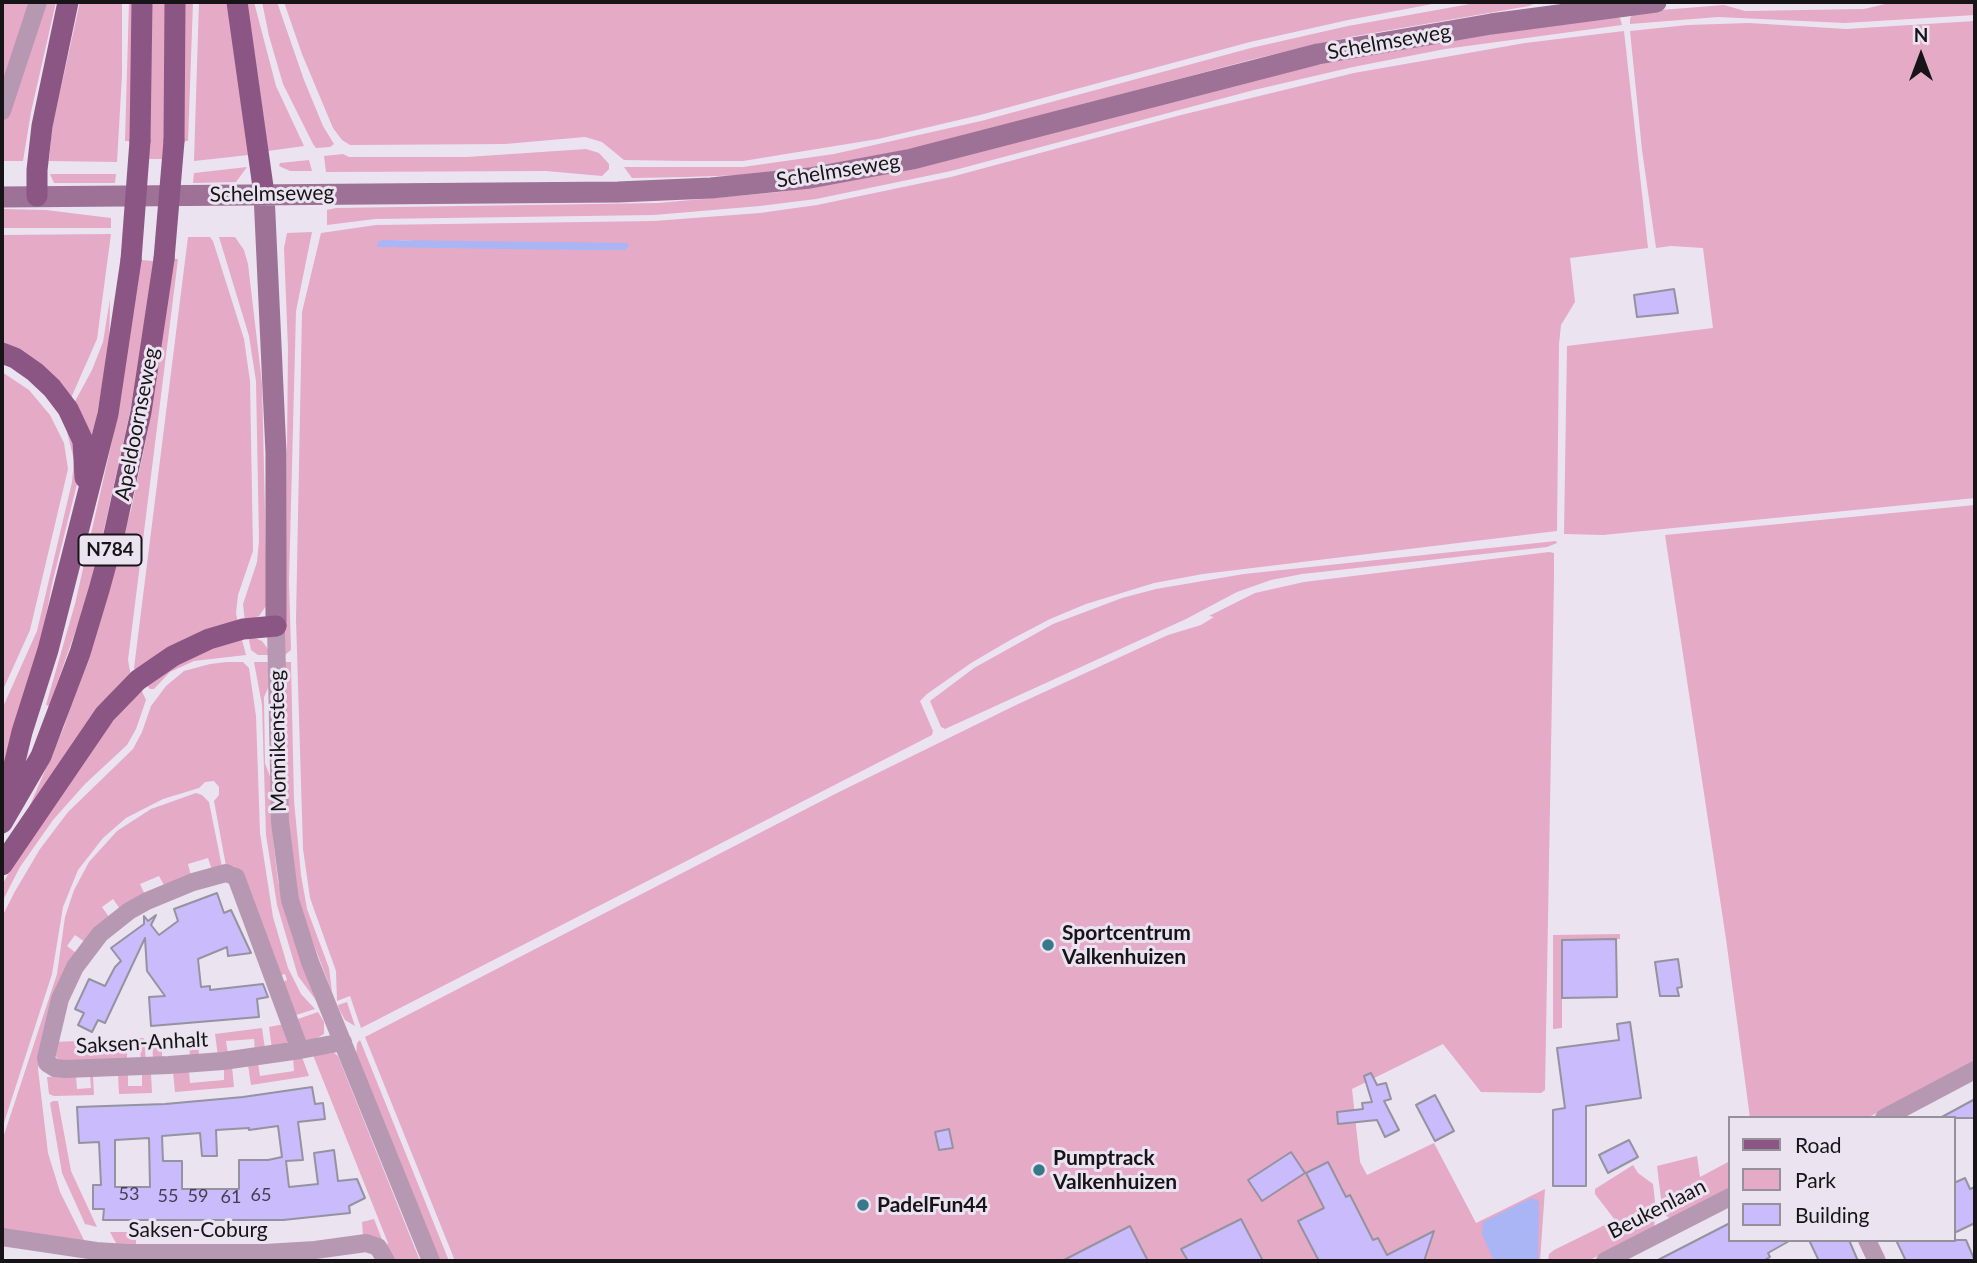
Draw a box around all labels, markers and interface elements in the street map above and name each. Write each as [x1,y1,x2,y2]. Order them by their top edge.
street label: Schelmseweg [1325,19,1453,65]
north arrow [1886,21,1956,91]
text: N [1914,23,1928,46]
street label: Schelmseweg [774,149,902,193]
street label: Schelmseweg [209,180,335,208]
street label: Apeldoornseweg [110,345,164,503]
road number: N784 [78,534,142,566]
street label: Monnikensteeg [264,670,292,812]
place label: Sportcentrum Valkenhuizen [1062,920,1191,970]
marker: Sportcentrum Valkenhuizen [1040,937,1056,953]
street label: Saksen-Anhalt [75,1027,209,1059]
legend [1728,1116,1956,1242]
text: Road [1795,1132,1842,1157]
place label: Pumptrack Valkenhuizen [1053,1145,1177,1195]
marker: Pumptrack Valkenhuizen [1031,1162,1047,1178]
text: Park [1795,1167,1836,1192]
street label: Beukenlaan [1604,1174,1710,1244]
house number: 53 [119,1183,139,1205]
house number: 65 [251,1184,271,1206]
house number: 55 [158,1185,178,1207]
house number: 59 [188,1185,208,1207]
house number: 61 [221,1186,241,1208]
place label: PadelFun44 [877,1192,988,1218]
marker: PadelFun44 [855,1197,871,1213]
text: Building [1795,1202,1870,1227]
street label: Saksen-Coburg [128,1217,268,1243]

